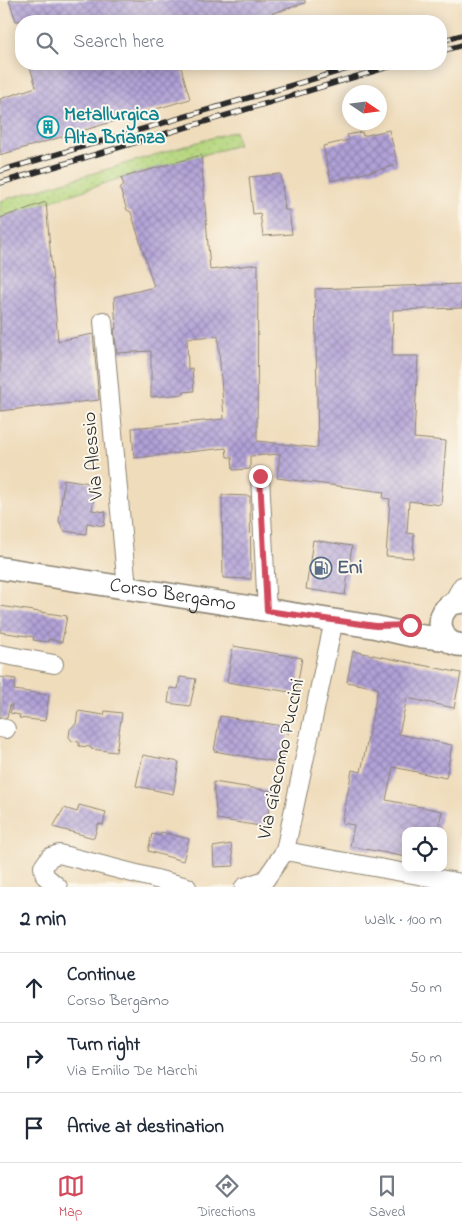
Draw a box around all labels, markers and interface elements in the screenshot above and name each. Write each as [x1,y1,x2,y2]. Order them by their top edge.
search box [15,15,447,70]
icon: search [33,29,61,57]
text: Search here [73,29,164,56]
north arrow [342,85,387,130]
place label: Metallurgica Alta Brianza [64,101,165,153]
building icon: Metallurgica Alta Brianza [36,115,60,139]
street label: Via Alessio [76,410,112,502]
route end [249,465,272,488]
place label: Eni [337,554,363,583]
fuel station icon: Eni [309,556,333,580]
street label: Corso Bergamo [108,571,238,619]
route start [399,614,422,637]
street label: Via Giacomo Puccini [251,676,313,843]
map controls [402,827,447,872]
button: locate [402,827,447,872]
text: 2 min [20,905,66,935]
text: Walk · 100 m [365,908,442,932]
text: Continue [67,962,135,989]
icon: ahead [20,974,48,1002]
text: 50 m [410,976,442,1000]
text: Corso Bergamo [67,989,169,1013]
text: Turn right [67,1032,140,1059]
icon: right [20,1044,48,1072]
text: 50 m [410,1046,442,1070]
text: Via Emilio De Marchi [67,1059,198,1083]
icon: arrive [20,1114,48,1142]
text: Arrive at destination [67,1114,224,1141]
tab: Map [57,1172,85,1223]
tab: Directions [198,1172,256,1223]
tab: Saved [369,1172,405,1223]

